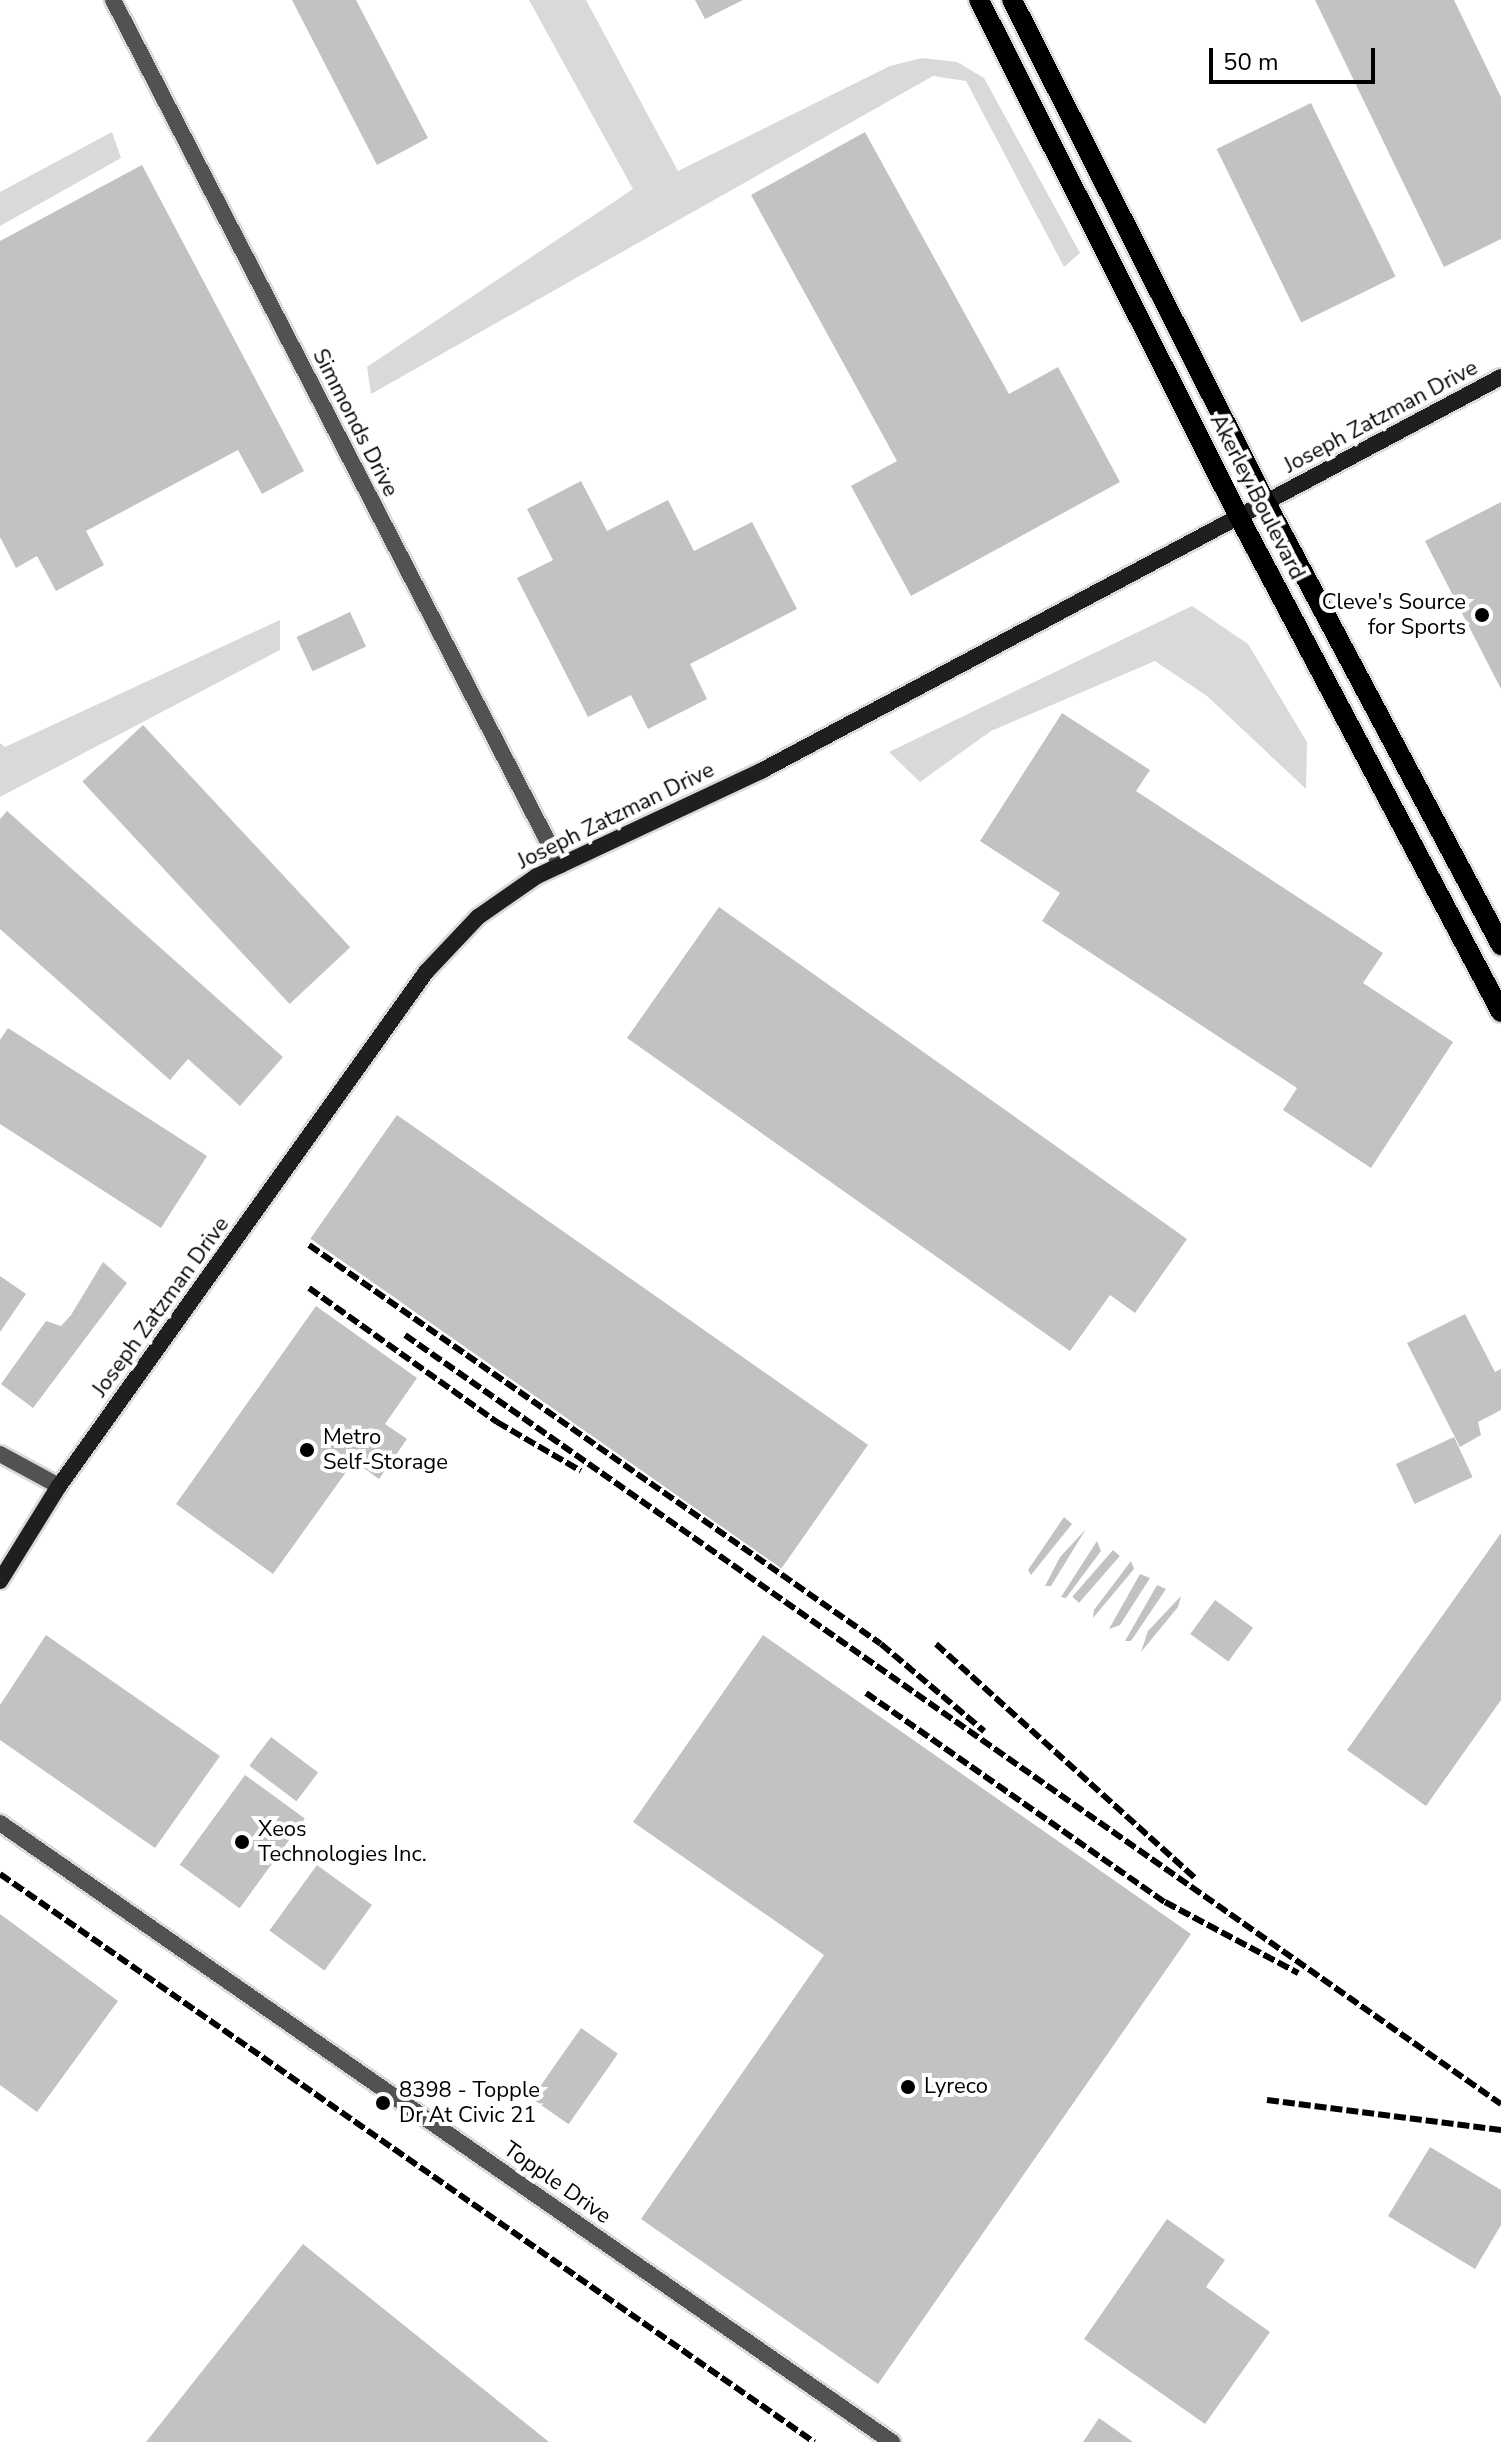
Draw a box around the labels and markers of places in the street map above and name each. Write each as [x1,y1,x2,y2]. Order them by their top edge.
place label: Cleve's Source for Sports [1322,589,1466,640]
marker: Cleve's Source for Sports [1473,606,1491,624]
place label: Metro Self-Storage [323,1424,448,1476]
marker: Metro Self-Storage [298,1441,316,1459]
place label: Xeos Technologies Inc. [258,1816,427,1868]
marker: Xeos Technologies Inc. [233,1833,251,1851]
place label: Lyreco [924,2074,988,2100]
place label: 8398 - Topple Dr At Civic 21 [399,2077,540,2128]
marker: Lyreco [899,2078,917,2096]
marker: 8398 - Topple Dr At Civic 21 [374,2094,392,2112]

